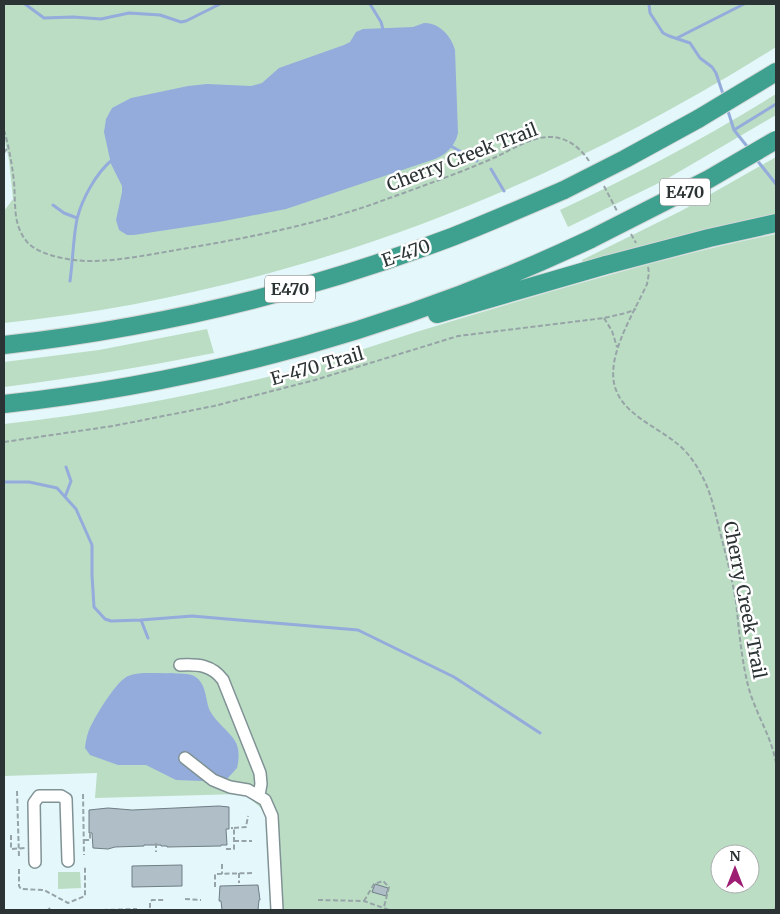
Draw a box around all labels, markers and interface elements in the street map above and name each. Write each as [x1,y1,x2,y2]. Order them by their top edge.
street label: Cherry Creek Trail [383,117,541,196]
road number: E470 [660,178,710,206]
street label: E-470 [379,234,433,272]
road number: E470 [265,276,315,302]
street label: E-470 Trail [268,342,367,390]
street label: Cherry Creek Trail [718,519,772,681]
north arrow [710,844,760,894]
text: N [729,847,741,865]

